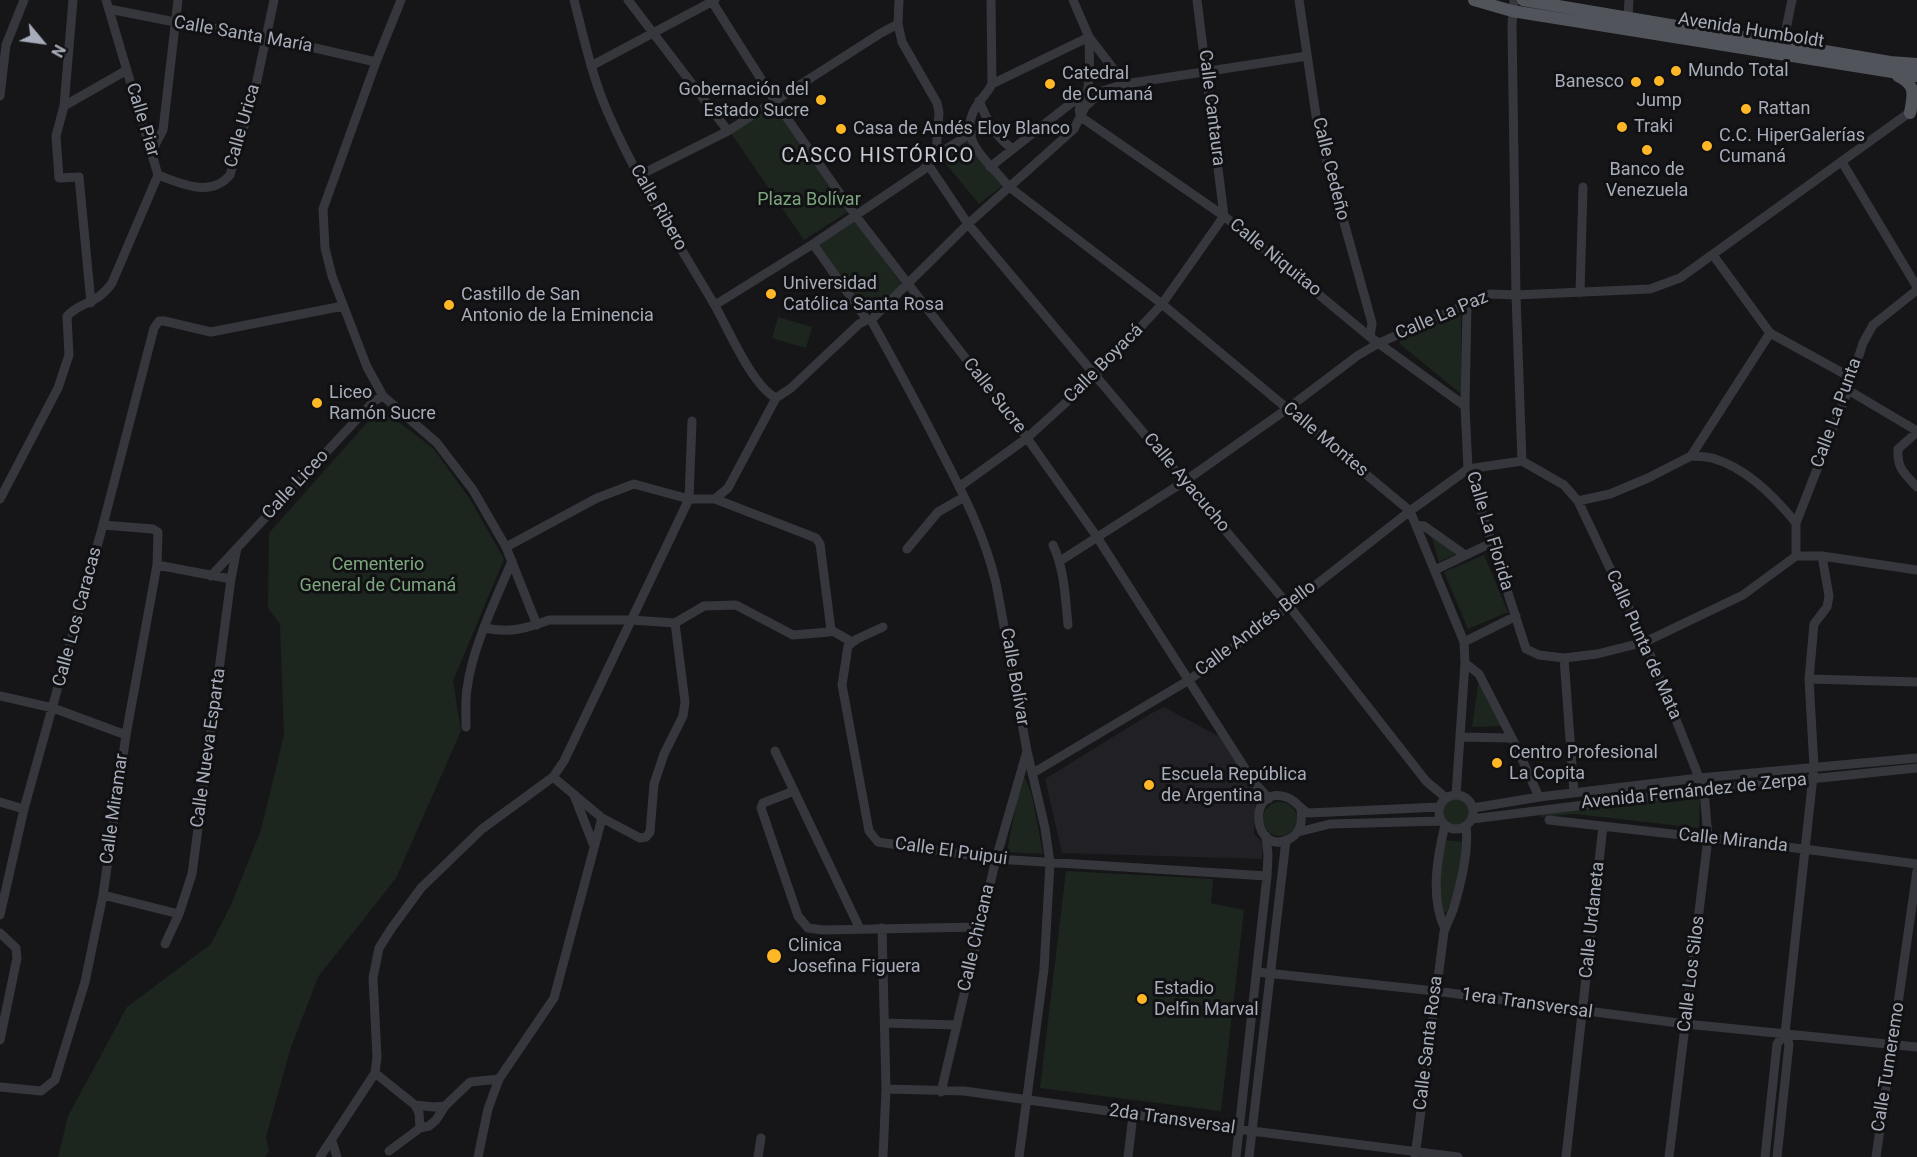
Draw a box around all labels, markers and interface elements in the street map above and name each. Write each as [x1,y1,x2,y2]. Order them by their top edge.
street label: Avenida Humboldt [1676,9,1826,53]
north arrow [12,12,72,72]
street label: Calle Santa María [172,12,314,58]
text: N [47,41,69,61]
street label: Calle Cantaura [1193,49,1229,167]
place label: Mundo Total [1688,60,1789,82]
place label: Catedral de Cumaná [1062,63,1153,106]
marker: Mundo Total [1669,64,1683,78]
place label: Banesco [1555,71,1624,93]
marker: Jump [1652,74,1666,88]
marker: Banesco [1629,75,1643,89]
marker: Catedral de Cumaná [1043,77,1057,91]
place label: Gobernación del Estado Sucre [678,79,809,122]
street label: Calle Piar [121,81,163,159]
street label: Calle Urica [221,82,265,170]
place label: Jump [1636,90,1682,112]
marker: Gobernación del Estado Sucre [814,93,828,107]
place label: Rattan [1758,98,1810,120]
marker: Rattan [1739,102,1753,116]
street label: Calle Cedeño [1307,115,1353,223]
place label: Traki [1634,116,1673,138]
place label: Casa de Andés Eloy Blanco [853,118,1070,140]
marker: Traki [1615,120,1629,134]
marker: Casa de Andés Eloy Blanco [834,122,848,136]
place label: C.C. HiperGalerías Cumaná [1719,125,1865,168]
marker: C.C. HiperGalerías Cumaná [1700,139,1714,153]
marker: Banco de Venezuela [1640,143,1654,157]
district label: CASCO HISTÓRICO [781,145,975,169]
place label: Banco de Venezuela [1606,159,1688,201]
street label: Calle Ribero [625,161,691,255]
park label: Plaza Bolívar [757,189,861,211]
street label: Calle Niquitao [1225,214,1325,302]
place label: Universidad Católica Santa Rosa [783,273,944,316]
place label: Castillo de San Antonio de la Eminencia [461,284,654,326]
marker: Universidad Católica Santa Rosa [764,287,778,301]
street label: Calle La Paz [1393,287,1491,345]
marker: Castillo de San Antonio de la Eminencia [442,298,456,312]
street label: Calle Boyacá [1060,320,1148,408]
street label: Calle Sucre [958,354,1030,438]
street label: Calle La Punta [1807,355,1867,471]
place label: Liceo Ramón Sucre [329,382,436,424]
marker: Liceo Ramón Sucre [310,396,324,410]
street label: Calle Montes [1278,398,1372,482]
street label: Calle Ayacucho [1138,429,1234,537]
street label: Calle Liceo [258,446,334,524]
street label: Calle La Florida [1461,469,1517,593]
street label: Calle Los Caracas [49,545,107,689]
park label: Cementerio General de Cumaná [300,554,456,596]
street label: Calle Punta de Mata [1600,567,1686,723]
street label: Calle Andrés Bello [1192,577,1320,681]
street label: Calle Bolívar [995,626,1033,728]
street label: Calle Nueva Esparta [187,667,231,829]
place label: Centro Profesional La Copita [1509,742,1658,784]
street label: Calle Miramar [97,752,133,866]
marker: Centro Profesional La Copita [1490,756,1504,770]
place label: Escuela República de Argentina [1161,764,1307,806]
street label: Avenida Fernández de Zerpa [1580,769,1808,815]
marker: Escuela República de Argentina [1142,778,1156,792]
street label: Calle Miranda [1677,825,1789,857]
street label: Calle El Puipui [893,833,1009,871]
street label: Calle Urdaneta [1576,861,1610,979]
street label: Calle Chicana [954,882,1000,994]
street label: Calle Los Silos [1674,915,1710,1033]
place label: Clinica Josefina Figuera [788,935,921,978]
marker: Clinica Josefina Figuera [765,947,783,965]
street label: Calle Santa Rosa [1410,975,1448,1111]
place label: Estadio Delfin Marval [1154,978,1259,1020]
street label: 1era Transversal [1460,984,1594,1024]
marker: Estadio Delfin Marval [1135,992,1149,1006]
street label: Calle Tumeremo [1868,1001,1910,1133]
street label: 2da Transversal [1108,1100,1236,1140]

